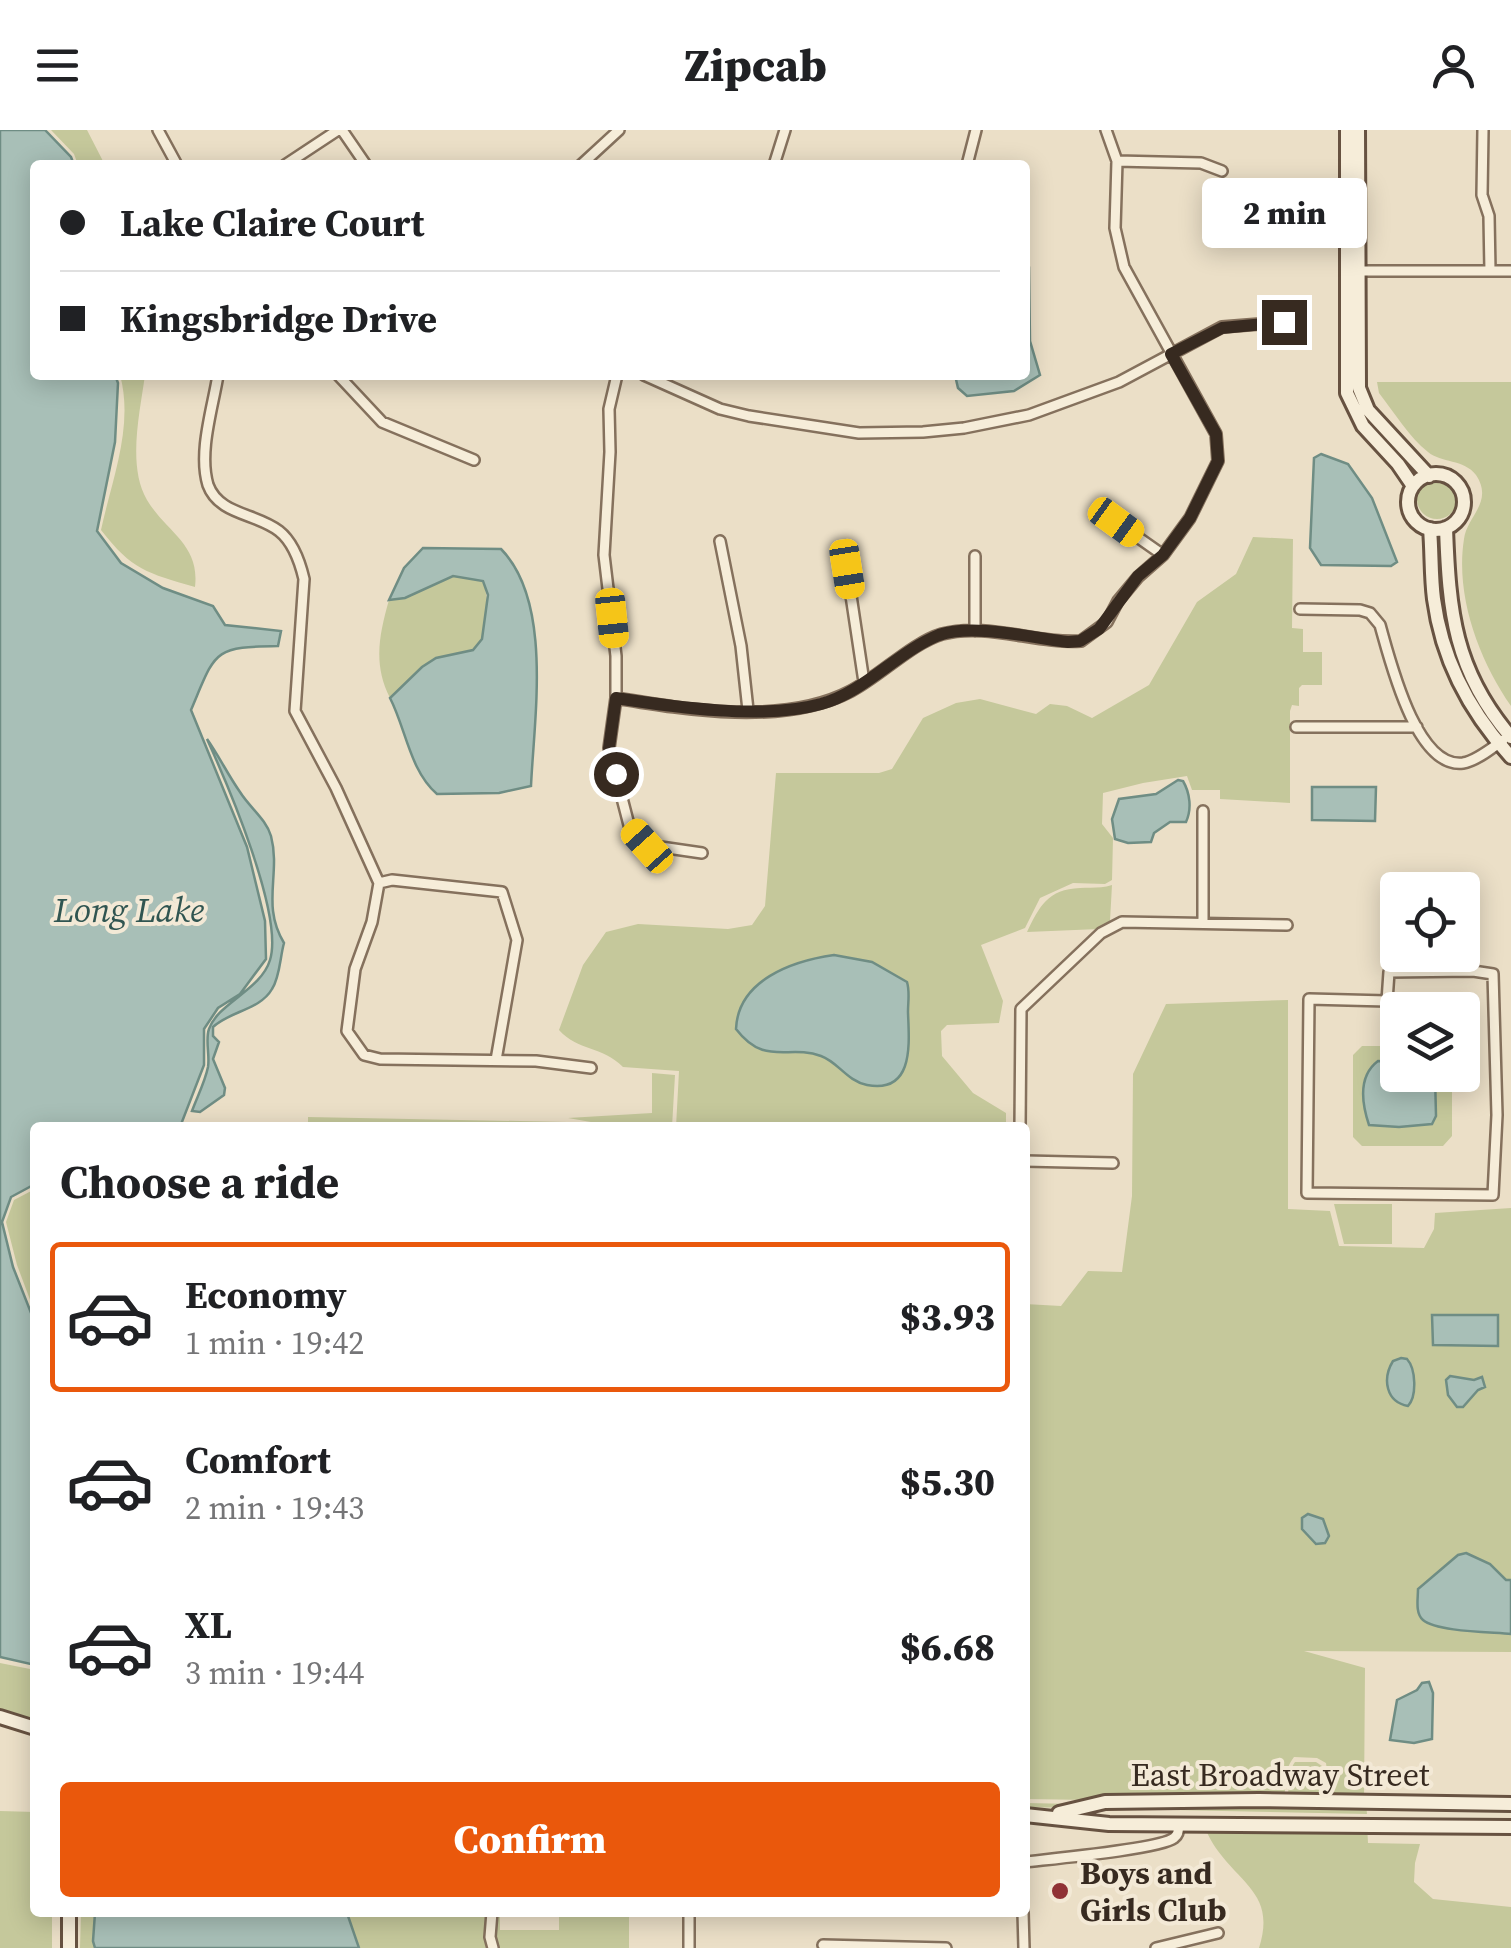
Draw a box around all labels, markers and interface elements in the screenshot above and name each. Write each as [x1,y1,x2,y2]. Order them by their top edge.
text: Zipcab [684,34,827,96]
icon: menu [30,38,85,93]
icon: person [1426,38,1481,93]
callout: 2 min [1202,177,1366,247]
text: 2 min [1243,191,1326,235]
text: Lake Claire Court [120,197,424,249]
text: Kingsbridge Drive [120,293,437,345]
route end [1262,300,1307,345]
car [1083,492,1149,552]
car [827,537,867,601]
car [594,587,630,649]
route start [594,752,639,797]
car [616,814,678,878]
map controls [1380,872,1480,1092]
button: locate [1380,872,1480,972]
water label: Long Lake [53,886,204,934]
button: layers [1380,992,1480,1092]
text: Choose a ride [60,1151,339,1213]
text: Economy [185,1269,347,1321]
icon: car [65,1272,155,1362]
text: $3.93 [900,1291,995,1343]
text: 1 min · 19:42 [185,1321,364,1365]
text: Comfort [185,1434,331,1486]
icon: car [65,1437,155,1527]
text: $5.30 [900,1456,995,1508]
text: 2 min · 19:43 [185,1486,364,1530]
text: XL [185,1599,232,1651]
icon: car [65,1602,155,1692]
text: $6.68 [900,1621,995,1673]
text: 3 min · 19:44 [185,1651,364,1695]
street label: East Broadway Street [1131,1753,1430,1797]
button: Confirm [60,1782,1000,1897]
place label: Boys and Girls Club [1080,1851,1227,1932]
marker: Boys and Girls Club [1049,1880,1071,1902]

